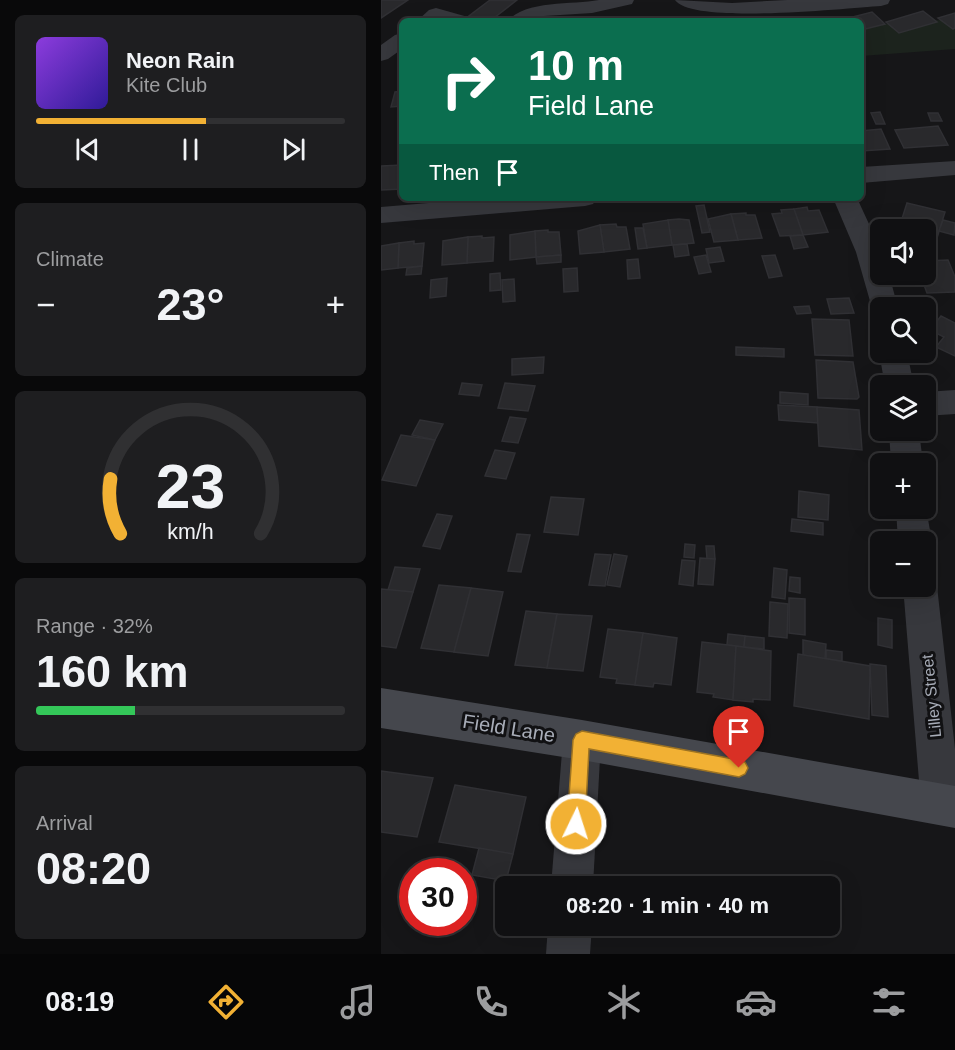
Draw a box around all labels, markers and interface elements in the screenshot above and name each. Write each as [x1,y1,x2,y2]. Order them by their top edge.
icon: right [429,42,507,120]
text: 10 m [528,42,624,89]
text: Neon Rain [126,48,235,73]
text: Kite Club [126,74,207,96]
text: Field Lane [528,91,654,121]
icon: previous [71,133,104,166]
icon: pause [174,133,207,166]
icon: next [277,133,310,166]
icon: arrive [491,156,524,189]
text: Then [429,160,479,185]
map controls [870,219,936,597]
button: sound [870,219,936,285]
text: Climate [36,248,104,270]
text: 23° [156,279,225,330]
text: − [36,286,55,323]
text: + [326,286,345,323]
button: search [870,297,936,363]
button: layers [870,375,936,441]
text: 23 [156,452,225,521]
button: + [870,453,936,519]
text: km/h [167,520,214,544]
button: − [870,531,936,597]
text: Range · 32% [36,615,153,637]
text: 160 km [36,646,189,697]
street label: Lilley Street [919,653,944,738]
pin [713,706,764,768]
street label: Field Lane [461,710,557,746]
icon: arrive [722,715,755,748]
position arrow [544,792,608,856]
text: Arrival [36,812,93,834]
text: 08:20 [36,843,151,894]
speed limit sign: 30 [399,858,477,936]
text: 08:20 · 1 min · 40 m [566,893,769,918]
icon: directions [205,981,247,1023]
icon: music [337,981,379,1023]
icon: phone [470,981,512,1023]
icon: climate [603,981,645,1023]
icon: car [735,981,777,1023]
icon: filters [868,981,910,1023]
text: 08:19 [45,987,114,1017]

